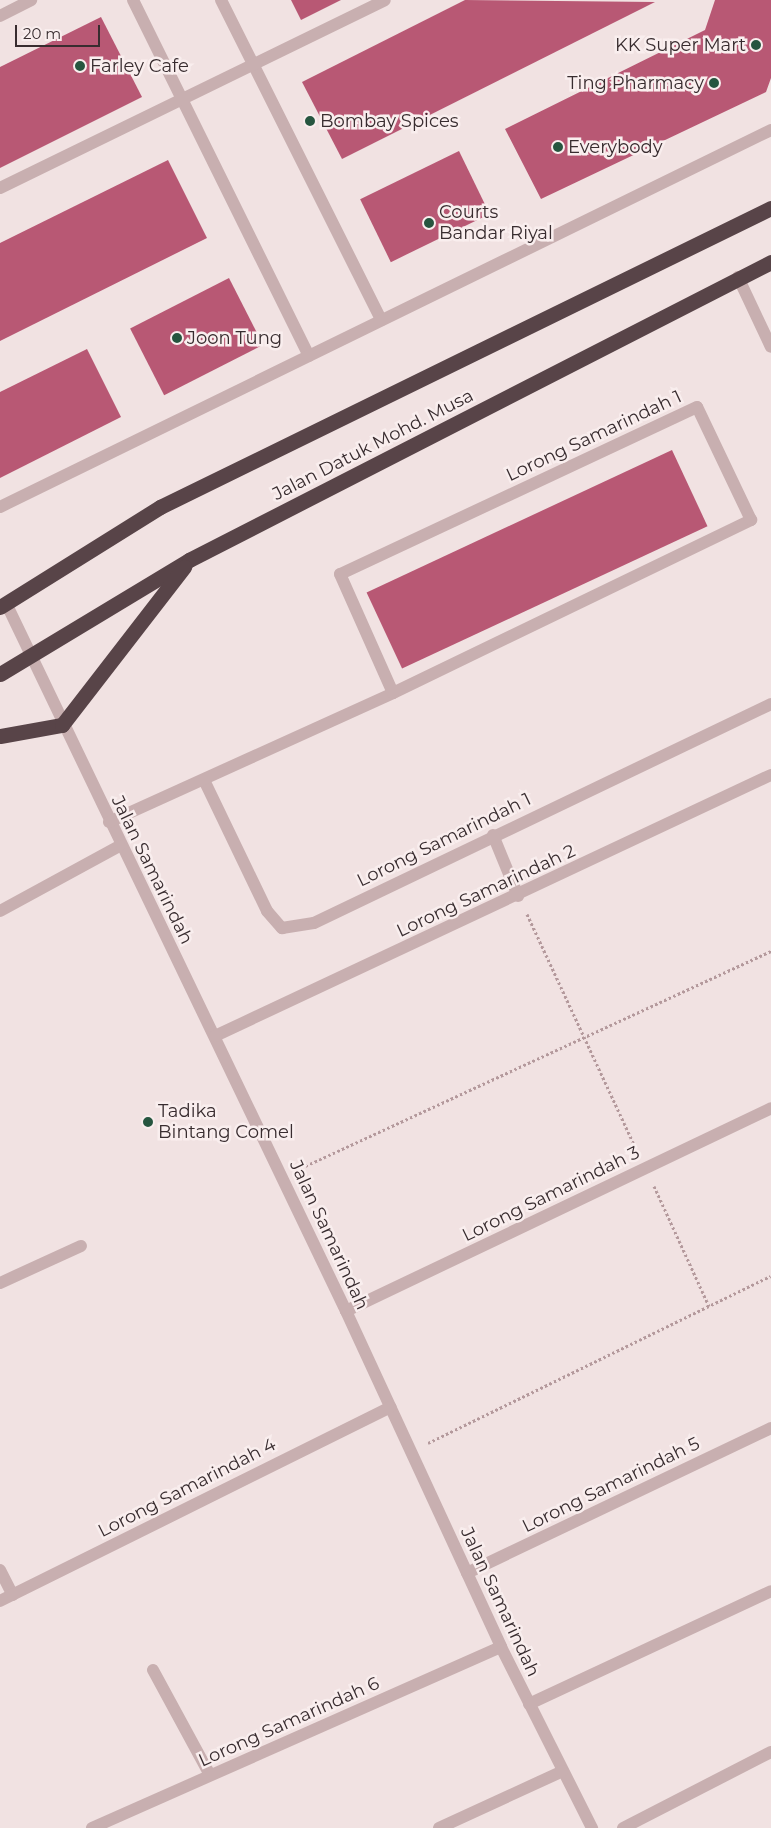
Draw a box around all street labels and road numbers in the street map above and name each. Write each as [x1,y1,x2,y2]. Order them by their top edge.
street label: Jalan Datuk Mohd. Musa [269,385,477,505]
street label: Lorong Samarindah 1 [503,386,685,486]
street label: Lorong Samarindah 1 [353,788,535,892]
street label: Jalan Samarindah [107,792,197,948]
street label: Lorong Samarindah 2 [393,840,579,942]
street label: Lorong Samarindah 3 [459,1142,643,1246]
street label: Jalan Samarindah [285,1157,373,1313]
street label: Lorong Samarindah 5 [519,1433,703,1537]
street label: Lorong Samarindah 4 [95,1434,279,1542]
street label: Jalan Samarindah [456,1524,544,1680]
street label: Lorong Samarindah 6 [195,1672,383,1772]

